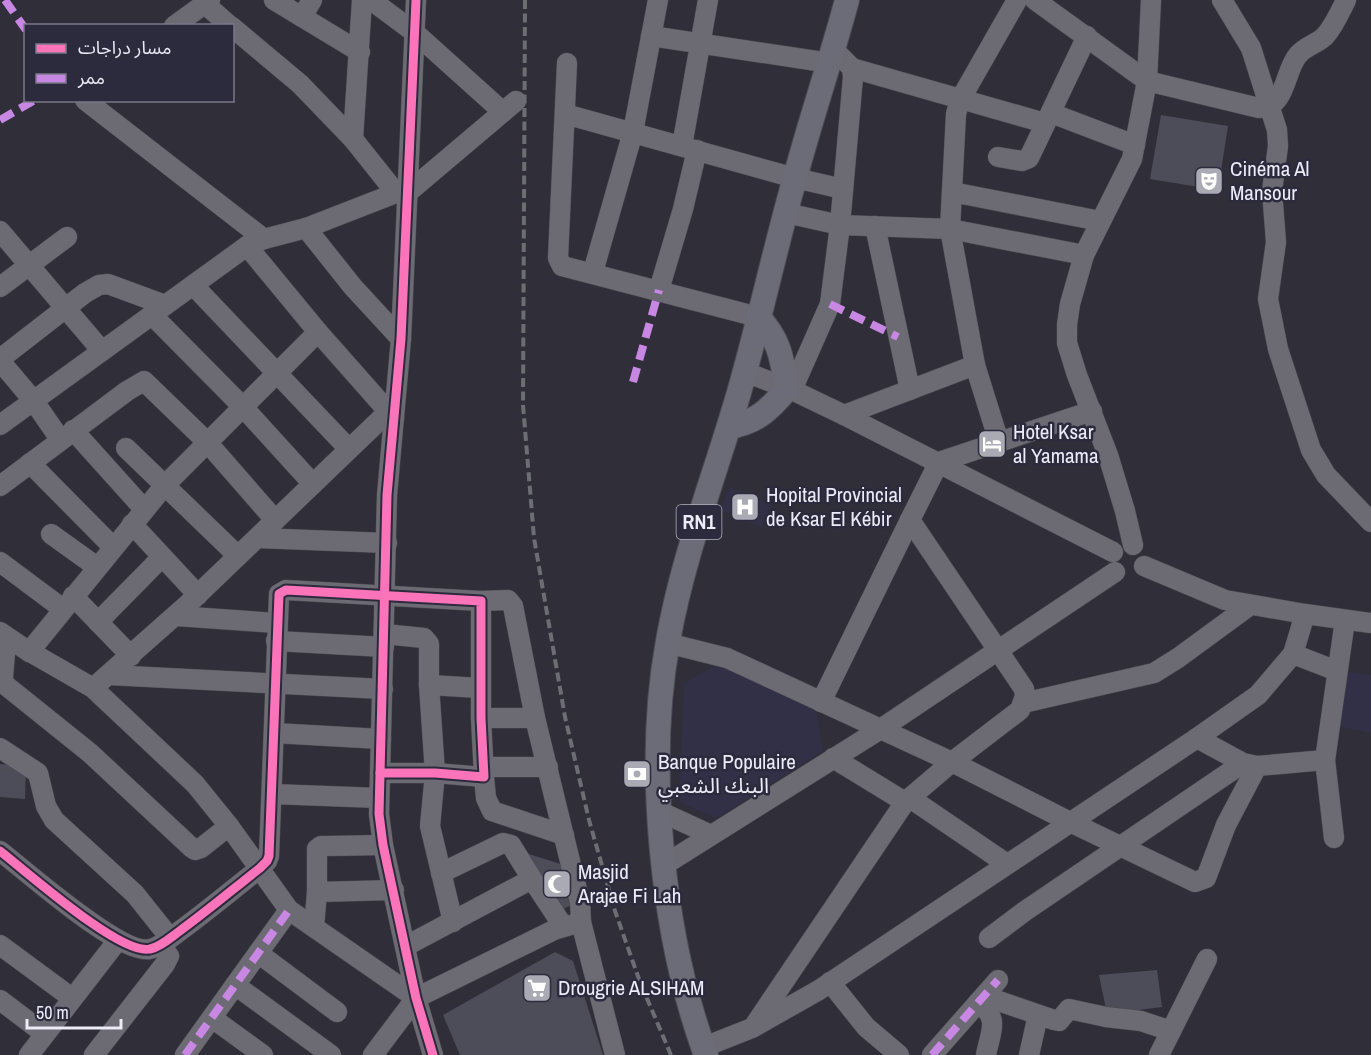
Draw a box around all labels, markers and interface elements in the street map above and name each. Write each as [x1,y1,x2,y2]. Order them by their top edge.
legend [24,24,234,102]
text: مسار دراجات [78,35,171,60]
text: ممر [77,65,105,90]
place label: Cinéma Al Mansour [1230,154,1309,207]
theatre icon: Cinéma Al Mansour [1193,165,1225,197]
place label: Hotel Ksar al Yamama [1013,417,1099,470]
hotel icon: Hotel Ksar al Yamama [976,428,1008,460]
place label: Hopital Provincial de Ksar El Kébir [766,480,902,533]
hospital icon: Hopital Provincial de Ksar El Kébir [729,491,761,523]
road number: RN1 [676,505,722,539]
place label: Banque Populaire البنك الشعبي [658,747,796,802]
bank icon: Banque Populaire البنك الشعبي [621,758,653,790]
place label: Masjid Arajae Fi Lah [577,857,681,910]
mosque icon: Masjid Arajae Fi Lah [541,868,573,900]
supermarket icon: Drougrie ALSIHAM [521,972,553,1004]
place label: Drougrie ALSIHAM [558,973,704,1002]
scale bar [27,992,122,1030]
text: 50 m [36,1000,69,1025]

